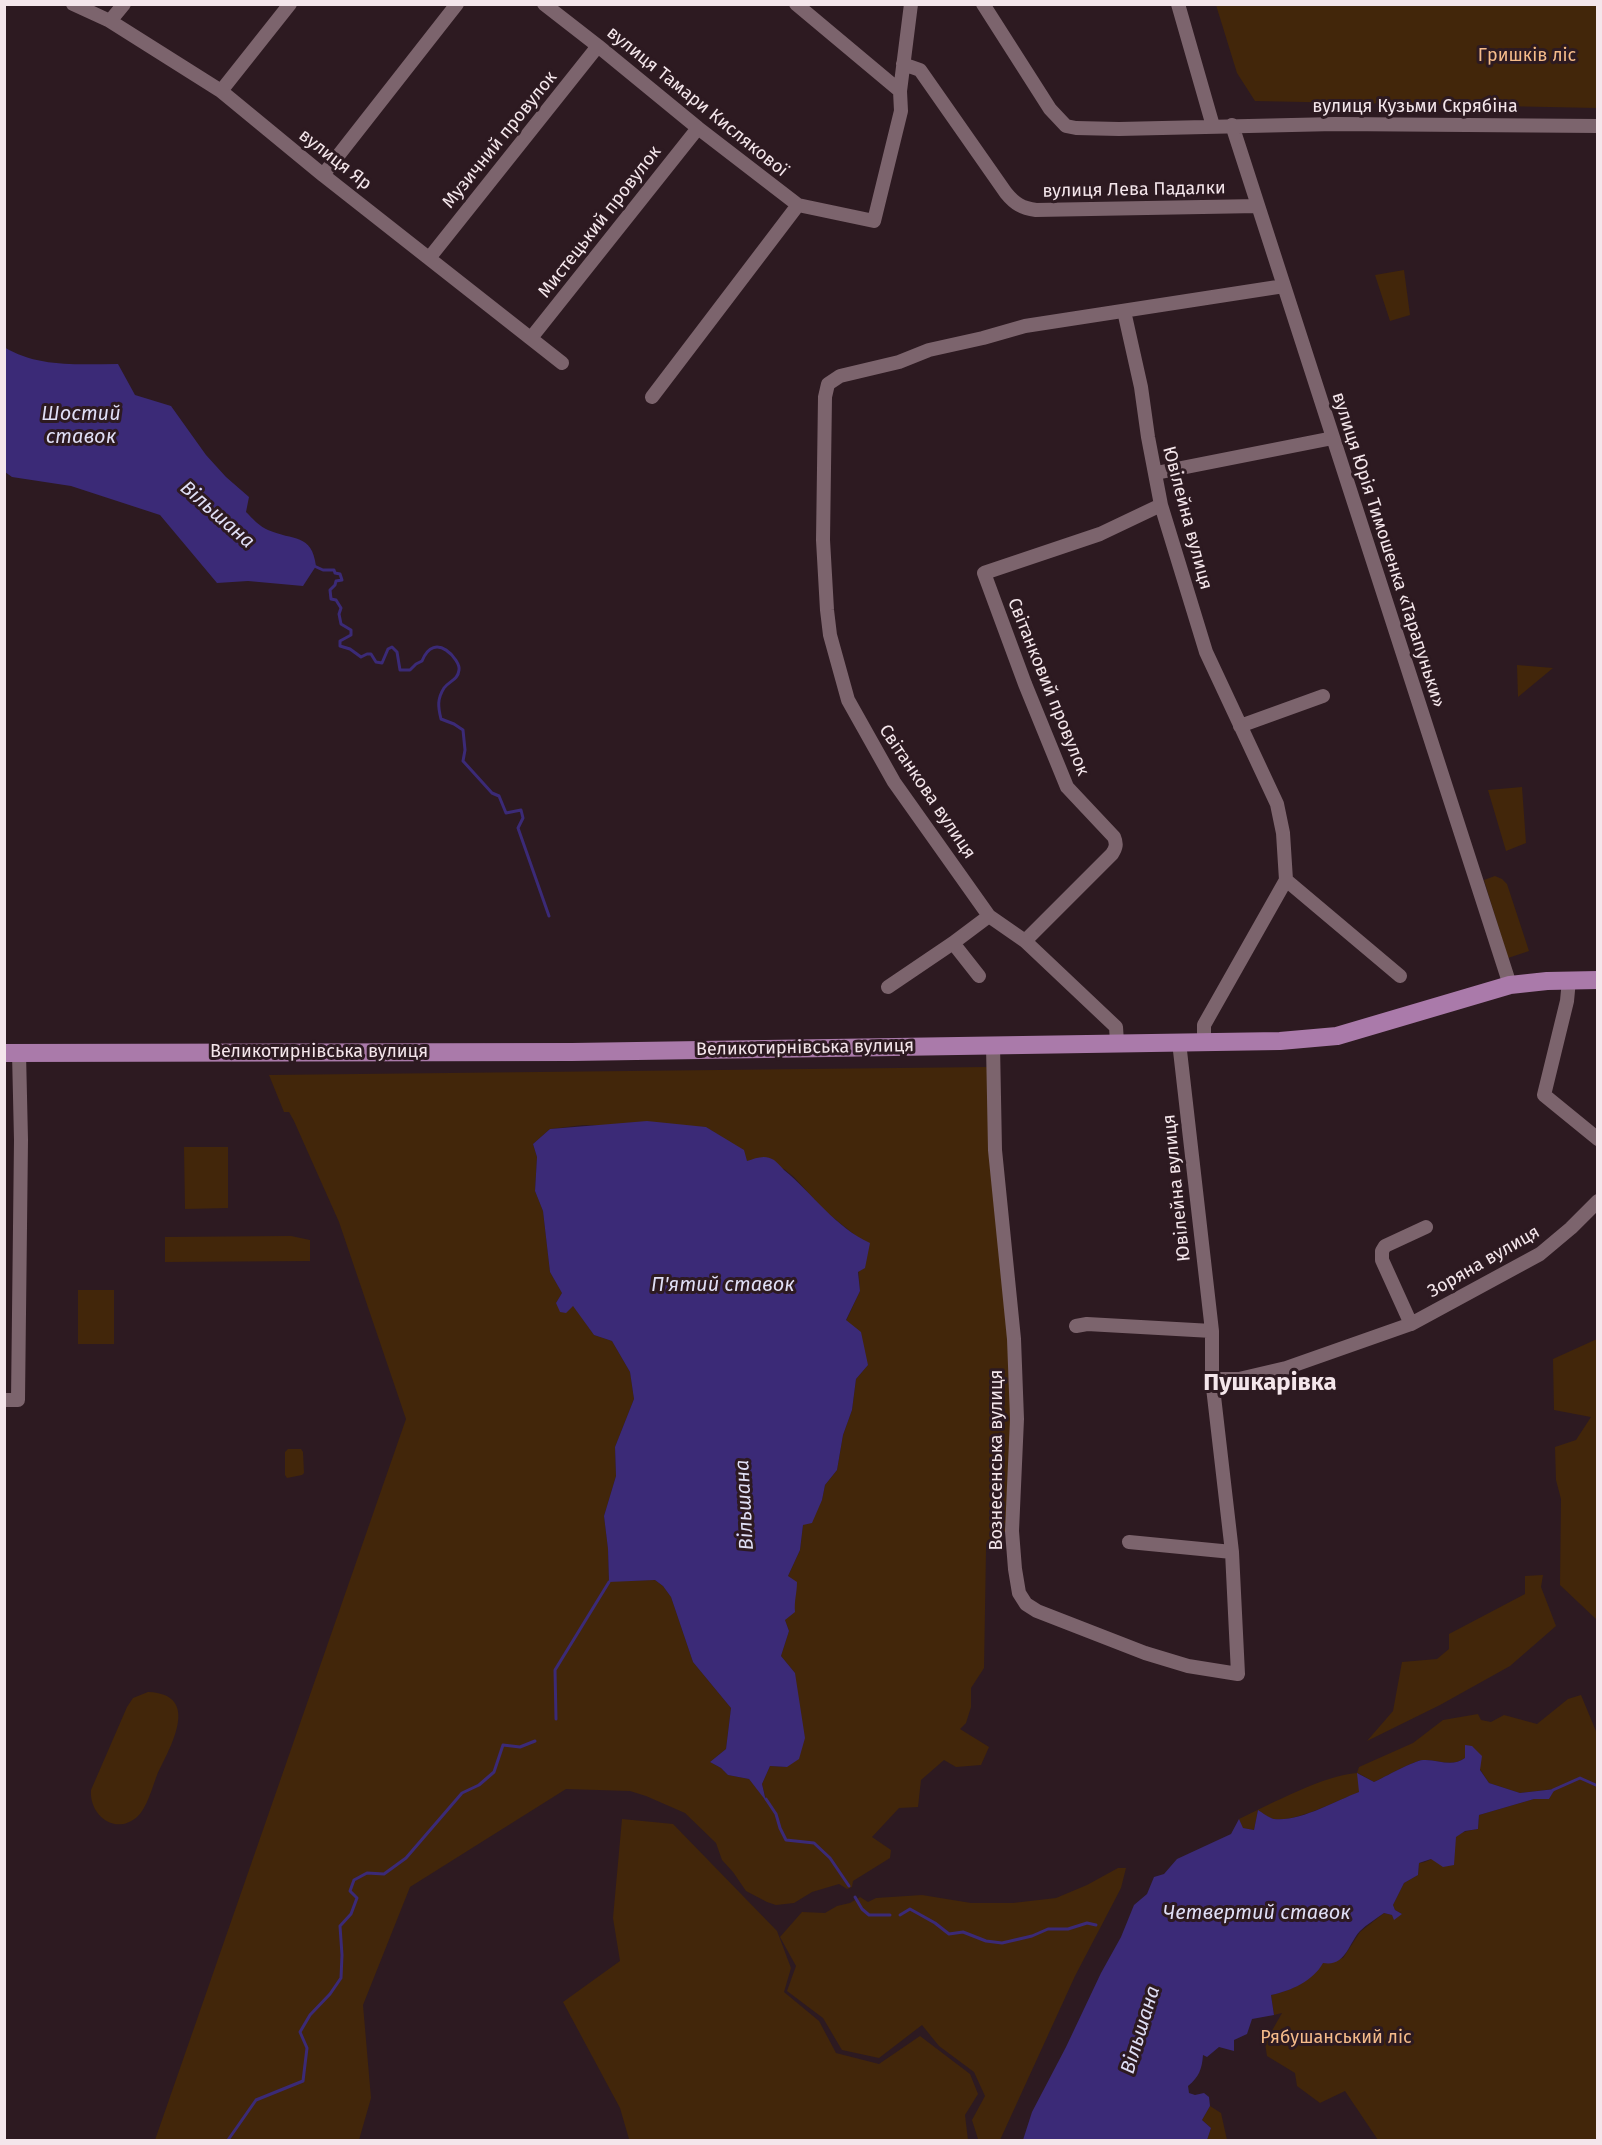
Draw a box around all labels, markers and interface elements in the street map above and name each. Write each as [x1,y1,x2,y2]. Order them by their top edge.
street label: вулиця Тамари Кислякової [602,22,792,182]
park label: Гришків ліс [1478,45,1576,67]
street label: Музичний провулок [438,67,562,213]
street label: вулиця Кузьми Скрябіна [1312,96,1518,118]
street label: вулиця Яр [294,125,376,195]
street label: Мистецький провулок [534,142,666,302]
street label: вулиця Лева Падалки [1042,178,1226,202]
street label: вулиця Юрія Тимошенка «Тарапуньки» [1327,390,1449,710]
water label: Шостий ставок [41,402,121,449]
street label: Ювілейна вулиця [1157,444,1217,592]
water label: Вільшана [175,476,259,554]
street label: Світанковий провулок [1002,595,1094,779]
street label: Світанкова вулиця [874,721,980,863]
street label: Великотирнівська вулиця [696,1035,914,1061]
street label: Великотирнівська вулиця [210,1041,428,1063]
street label: Ювілейна вулиця [1159,1113,1195,1263]
street label: Зоряна вулиця [1424,1221,1544,1303]
water label: П'ятий ставок [651,1273,795,1297]
district label: Пушкарівка [1203,1369,1337,1397]
street label: Вознесенська вулиця [986,1370,1008,1550]
water label: Вільшана [731,1459,759,1551]
water label: Четвертий ставок [1163,1901,1351,1925]
water label: Вільшана [1116,1983,1166,2077]
park label: Рябушанський ліс [1260,2027,1412,2049]

